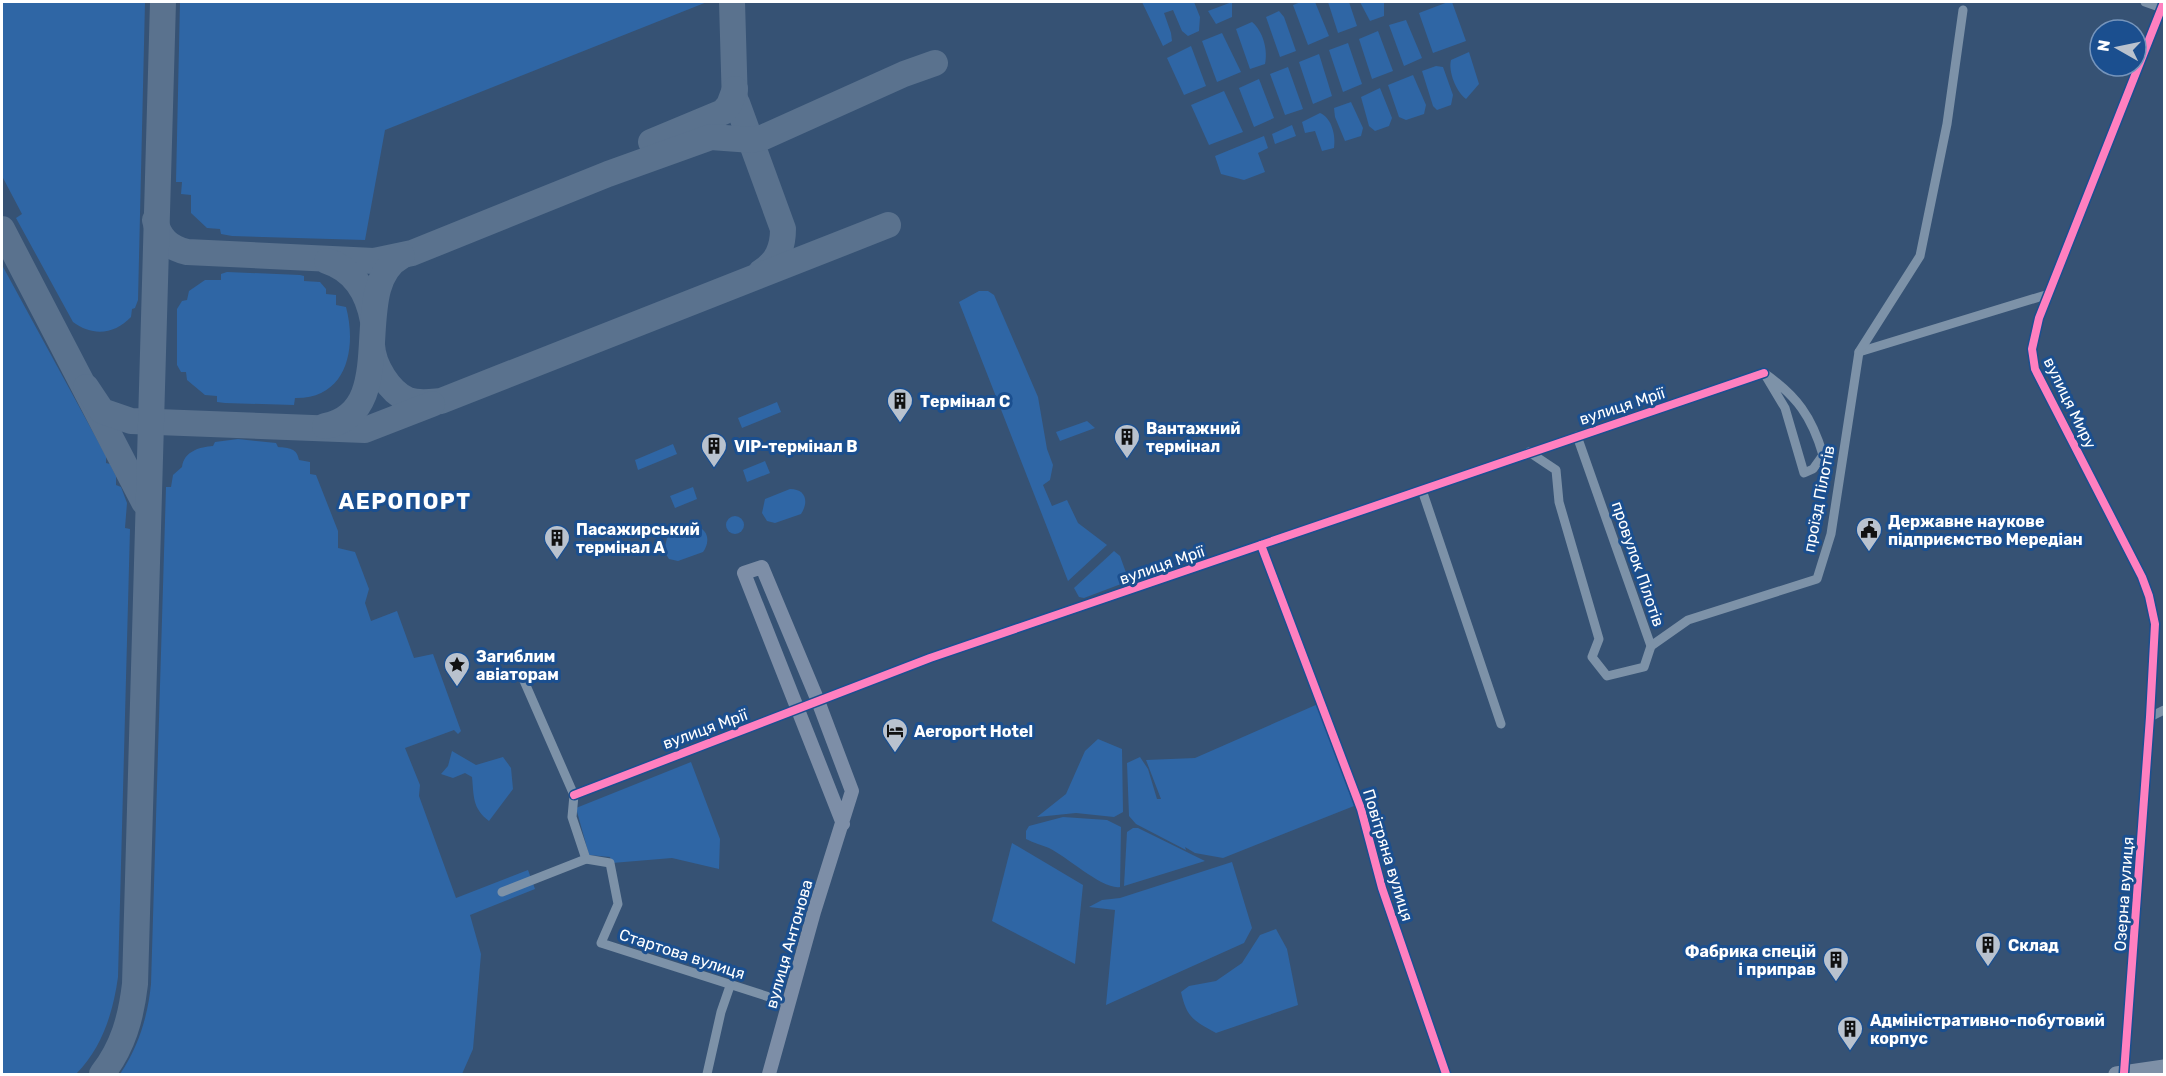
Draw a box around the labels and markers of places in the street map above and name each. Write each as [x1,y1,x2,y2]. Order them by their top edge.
building icon: Термінал C [885,386,915,424]
place label: Термінал C [920,392,1010,411]
place label: Вантажний термінал [1146,419,1240,456]
building icon: Вантажний термінал [1112,422,1142,460]
building icon: VIP-термінал B [699,431,729,469]
place label: VIP-термінал B [734,437,857,456]
place label: Державне наукове підприємство Мередіан [1888,512,2083,549]
public building icon: Державне наукове підприємство Мередіан [1854,515,1884,553]
place label: Пасажирський термінал A [576,520,700,557]
building icon: Пасажирський термінал A [542,523,572,561]
place label: Загиблим авіаторам [476,647,559,684]
place icon: Загиблим авіаторам [442,650,472,688]
hotel icon: Aeroport Hotel [880,716,910,754]
place label: Aeroport Hotel [914,722,1033,741]
building icon: Склад [1973,930,2003,968]
place label: Склад [2008,936,2059,955]
place label: Фабрика спецій і приправ [1685,942,1816,979]
building icon: Фабрика спецій і приправ [1821,945,1851,983]
place label: Адміністративно-побутовий корпус [1870,1011,2105,1048]
building icon: Адміністративно-побутовий корпус [1835,1014,1865,1052]

